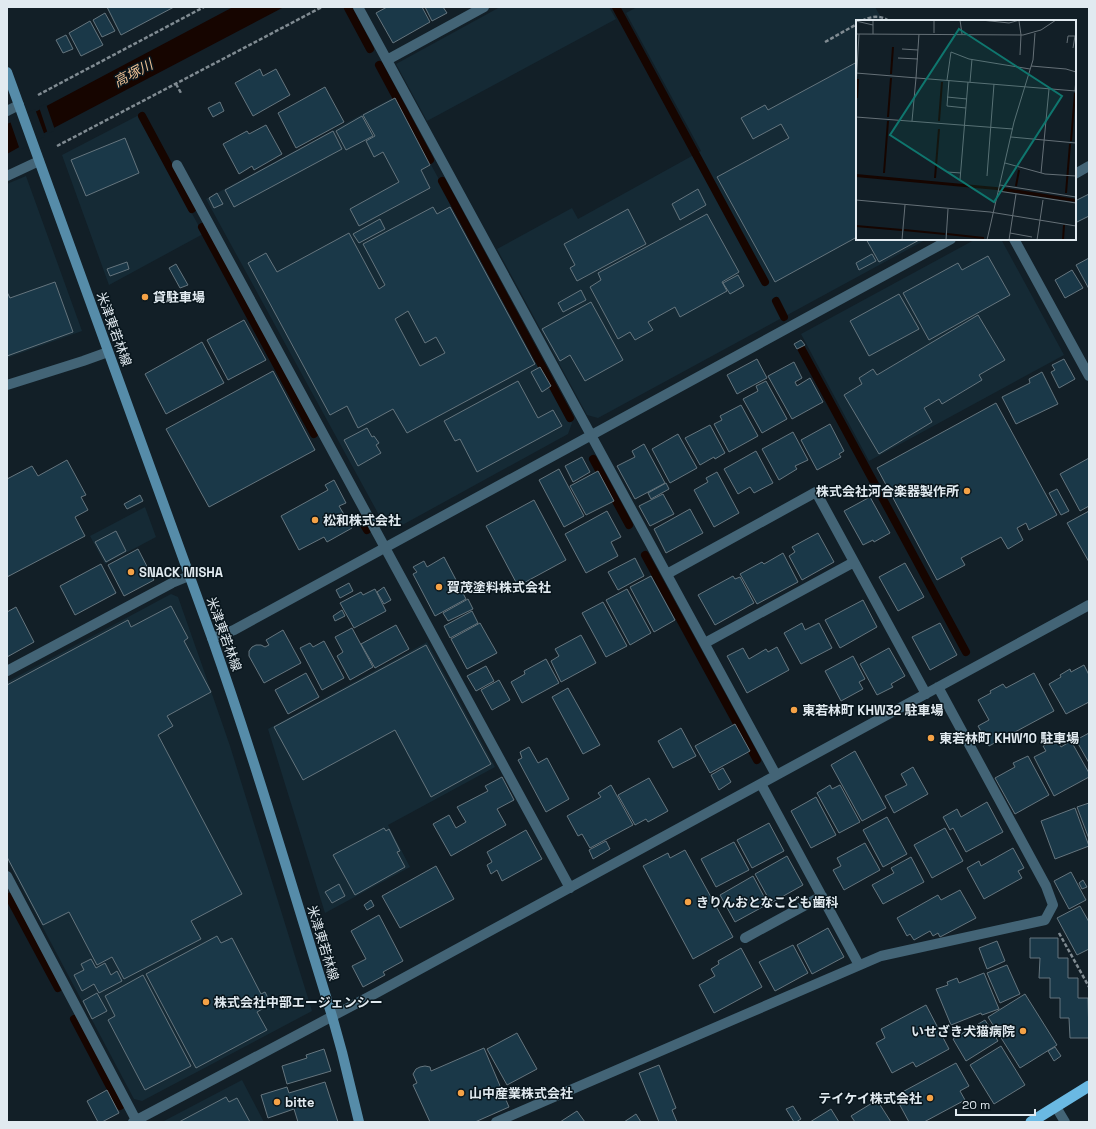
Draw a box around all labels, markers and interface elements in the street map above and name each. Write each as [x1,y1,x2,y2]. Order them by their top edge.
inset map [856,20,1076,240]
water label: 高塚川 [110,54,158,91]
street label: 米津東若林線 [93,289,135,369]
place label: 貸駐車場 [153,289,205,306]
marker: 貸駐車場 [140,292,150,302]
place label: 株式会社河合楽器製作所 [816,483,959,500]
marker: 株式会社河合楽器製作所 [962,486,972,496]
place label: 松和株式会社 [323,512,401,529]
marker: 松和株式会社 [310,515,320,525]
place label: SNACK MISHA [139,564,224,581]
marker: SNACK MISHA [126,567,136,577]
place label: 賀茂塗料株式会社 [447,579,551,596]
marker: 賀茂塗料株式会社 [434,582,444,592]
street label: 米津東若林線 [203,594,245,674]
place label: 東若林町 KHW32 駐車場 [802,702,944,719]
marker: 東若林町 KHW32 駐車場 [789,705,799,715]
place label: 東若林町 KHW10 駐車場 [939,730,1079,747]
marker: 東若林町 KHW10 駐車場 [926,733,936,743]
place label: きりんおとなこども歯科 [696,894,839,911]
marker: きりんおとなこども歯科 [683,897,693,907]
street label: 米津東若林線 [303,903,343,983]
place label: 株式会社中部エージェンシー [214,994,383,1011]
marker: 株式会社中部エージェンシー [201,997,211,1007]
place label: いせざき犬猫病院 [911,1023,1015,1040]
marker: いせざき犬猫病院 [1018,1026,1028,1036]
place label: 山中産業株式会社 [469,1085,573,1102]
marker: 山中産業株式会社 [456,1088,466,1098]
place label: テイケイ株式会社 [818,1090,922,1107]
scale bar [956,1091,1035,1117]
marker: テイケイ株式会社 [925,1093,935,1103]
place label: bitte [285,1094,314,1111]
marker: bitte [272,1097,282,1107]
text: 20 m [962,1097,990,1113]

